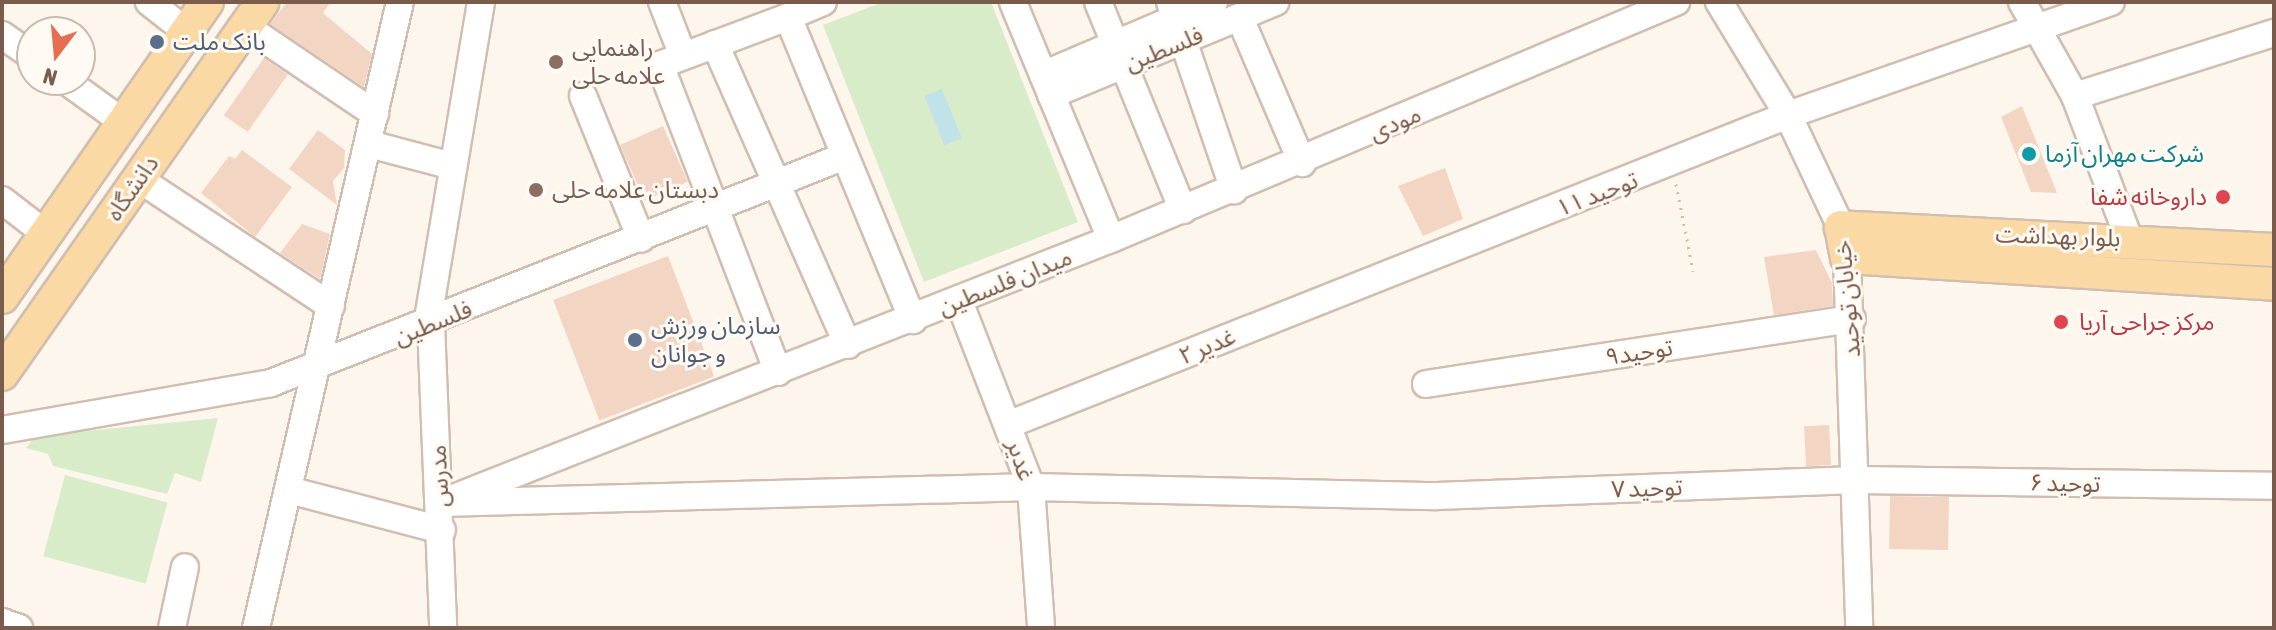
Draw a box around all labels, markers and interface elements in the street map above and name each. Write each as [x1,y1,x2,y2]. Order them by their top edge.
north arrow [16,16,96,96]
street label: فلسطین [1121,20,1207,78]
place label: بانک ملت [173,28,266,56]
marker: بانک ملت [148,33,166,51]
place label: راهنمایی علامه حلی [572,34,665,90]
marker: راهنمایی علامه حلی [547,53,565,71]
text: N [40,63,60,91]
street label: مودی [1365,99,1425,147]
place label: شرکت مهران آزما [2045,140,2204,168]
marker: شرکت مهران آزما [2020,145,2038,163]
street label: دانشگاه [99,150,165,226]
street label: توحید ۱۱ [1552,165,1642,223]
place label: دبستان علامه حلی [552,176,719,204]
marker: دبستان علامه حلی [527,181,545,199]
place label: داروخانه شفا [2090,183,2207,211]
marker: داروخانه شفا [2214,188,2232,206]
street label: بلوار بهداشت [1995,219,2121,253]
street label: خیابان توحید [1828,239,1866,359]
street label: میدان فلسطین [934,242,1076,322]
street label: فلسطین [390,294,476,352]
place label: مرکز جراحی آریا [2079,308,2215,336]
marker: مرکز جراحی آریا [2050,311,2072,333]
place label: سازمان ورزش و جوانان [651,312,781,368]
street label: غدیر ۲ [1174,322,1240,370]
marker: سازمان ورزش و جوانان [626,331,644,349]
street label: توحید۹ [1603,332,1675,372]
street label: غدیر [1001,436,1041,484]
street label: مدرس [423,444,455,508]
street label: توحید ۶ [2029,468,2101,498]
street label: توحید ۷ [1611,472,1683,504]

